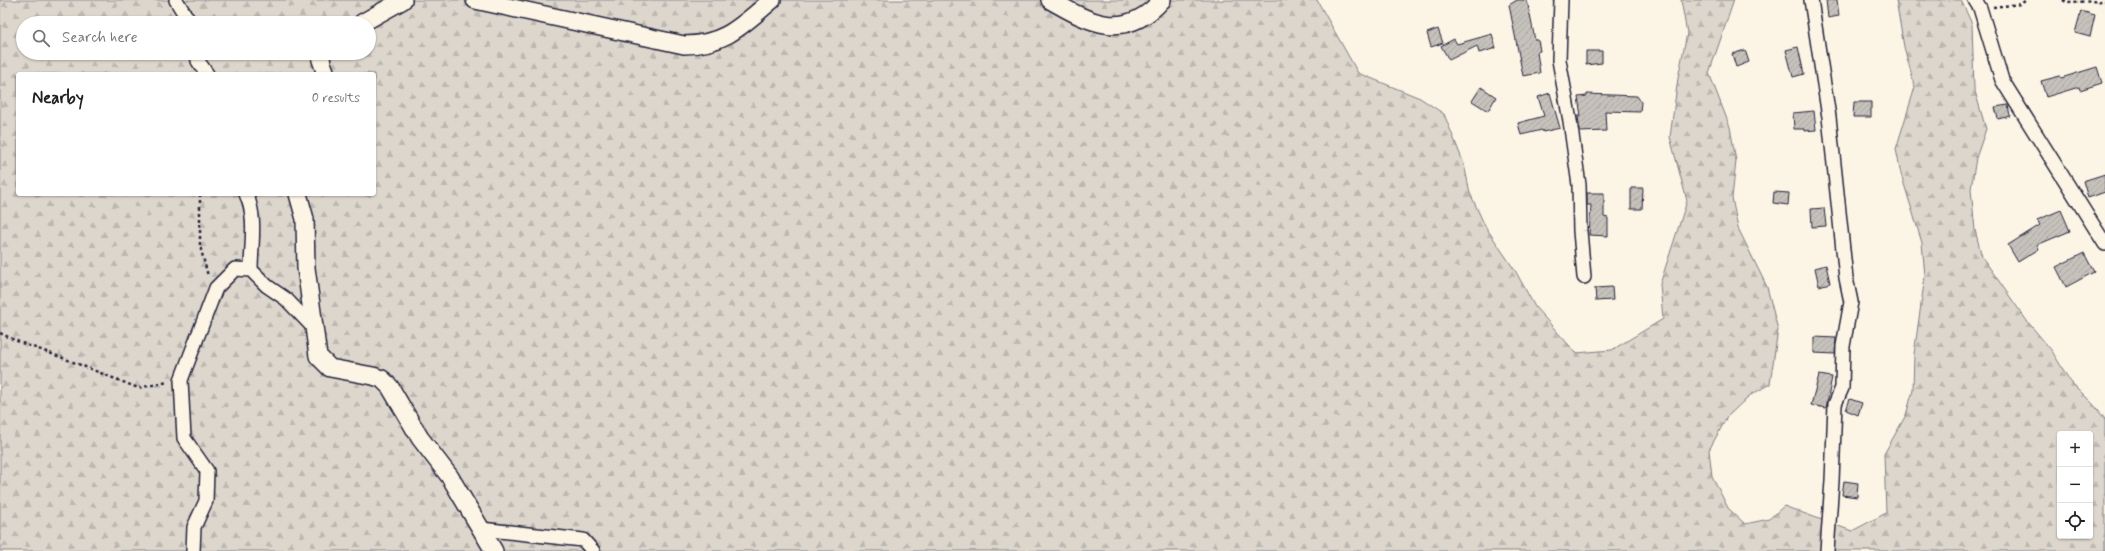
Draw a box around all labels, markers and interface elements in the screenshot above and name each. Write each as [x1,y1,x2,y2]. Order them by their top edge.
search box [16,16,376,60]
icon: search [30,27,52,49]
text: Search here [62,28,138,48]
text: Nearby [32,87,84,109]
text: 0 results [312,90,360,107]
map controls [2057,431,2093,539]
button: + [2057,431,2093,467]
button: − [2057,467,2093,503]
button: locate [2057,503,2093,539]

